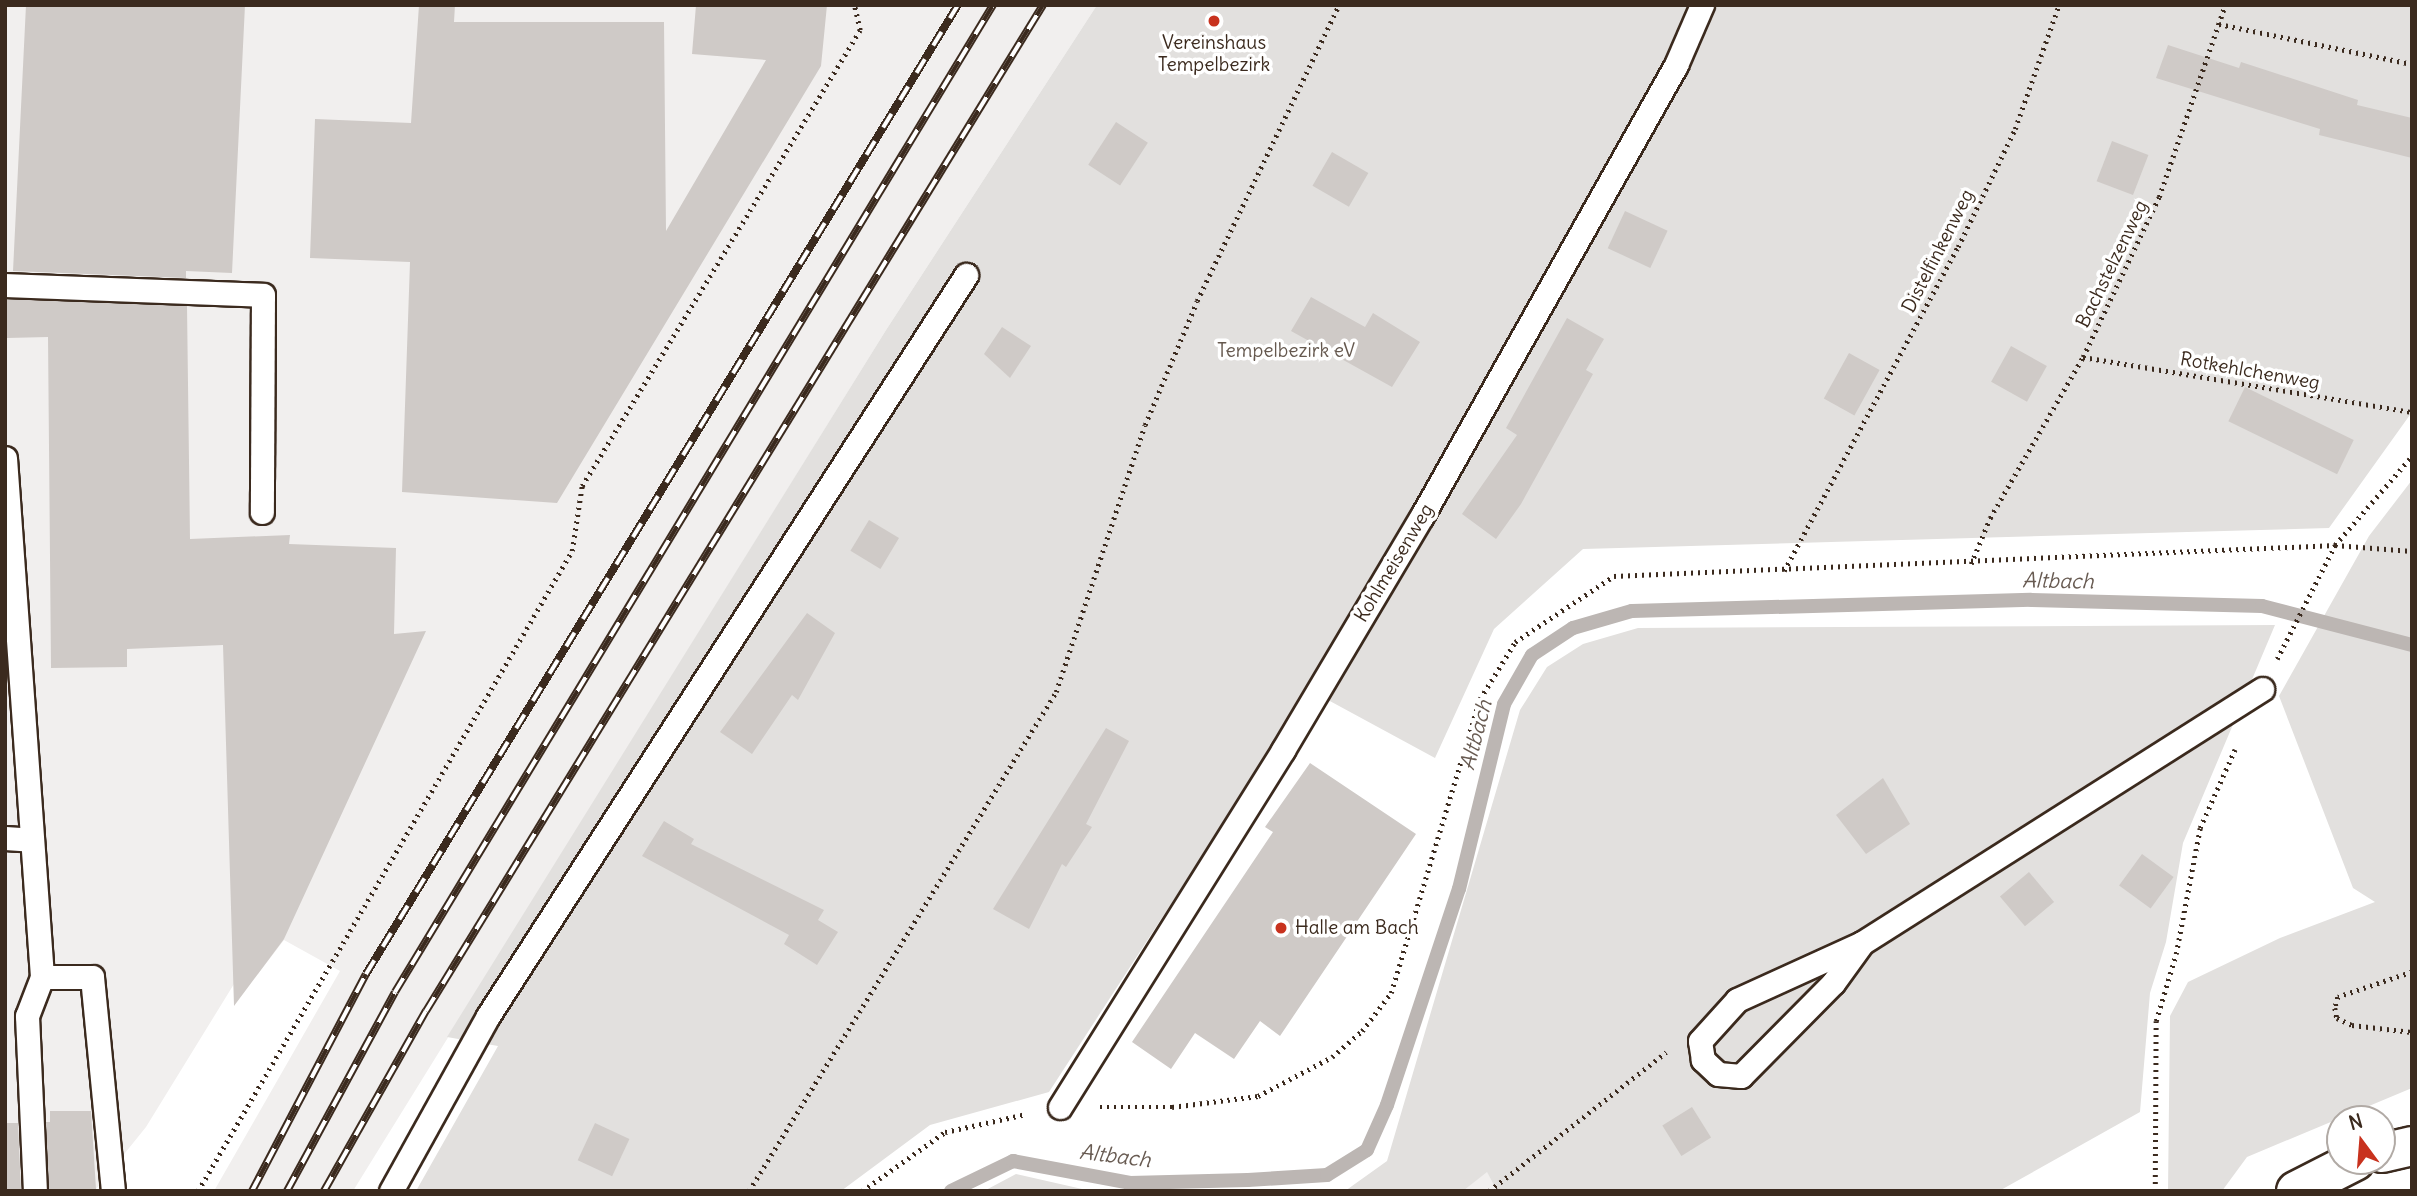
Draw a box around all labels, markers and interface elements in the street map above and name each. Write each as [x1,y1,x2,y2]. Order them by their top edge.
marker: Vereinshaus Tempelbezirk [1206,13,1222,29]
place label: Vereinshaus Tempelbezirk [1158,32,1270,76]
street label: Distelfinkenweg [1897,186,1979,316]
street label: Bachstelzenweg [2071,197,2153,331]
park label: Tempelbezirk eV [1217,340,1355,362]
street label: Rotkehlchenweg [2178,347,2322,395]
street label: Kohlmeisenweg [1350,500,1438,626]
water label: Altbach [2022,568,2094,594]
water label: Altbach [1455,697,1497,773]
place label: Halle am Bach [1295,917,1419,939]
marker: Halle am Bach [1273,920,1289,936]
north arrow [2326,1105,2396,1175]
text: N [2346,1108,2365,1135]
water label: Altbach [1078,1139,1152,1173]

